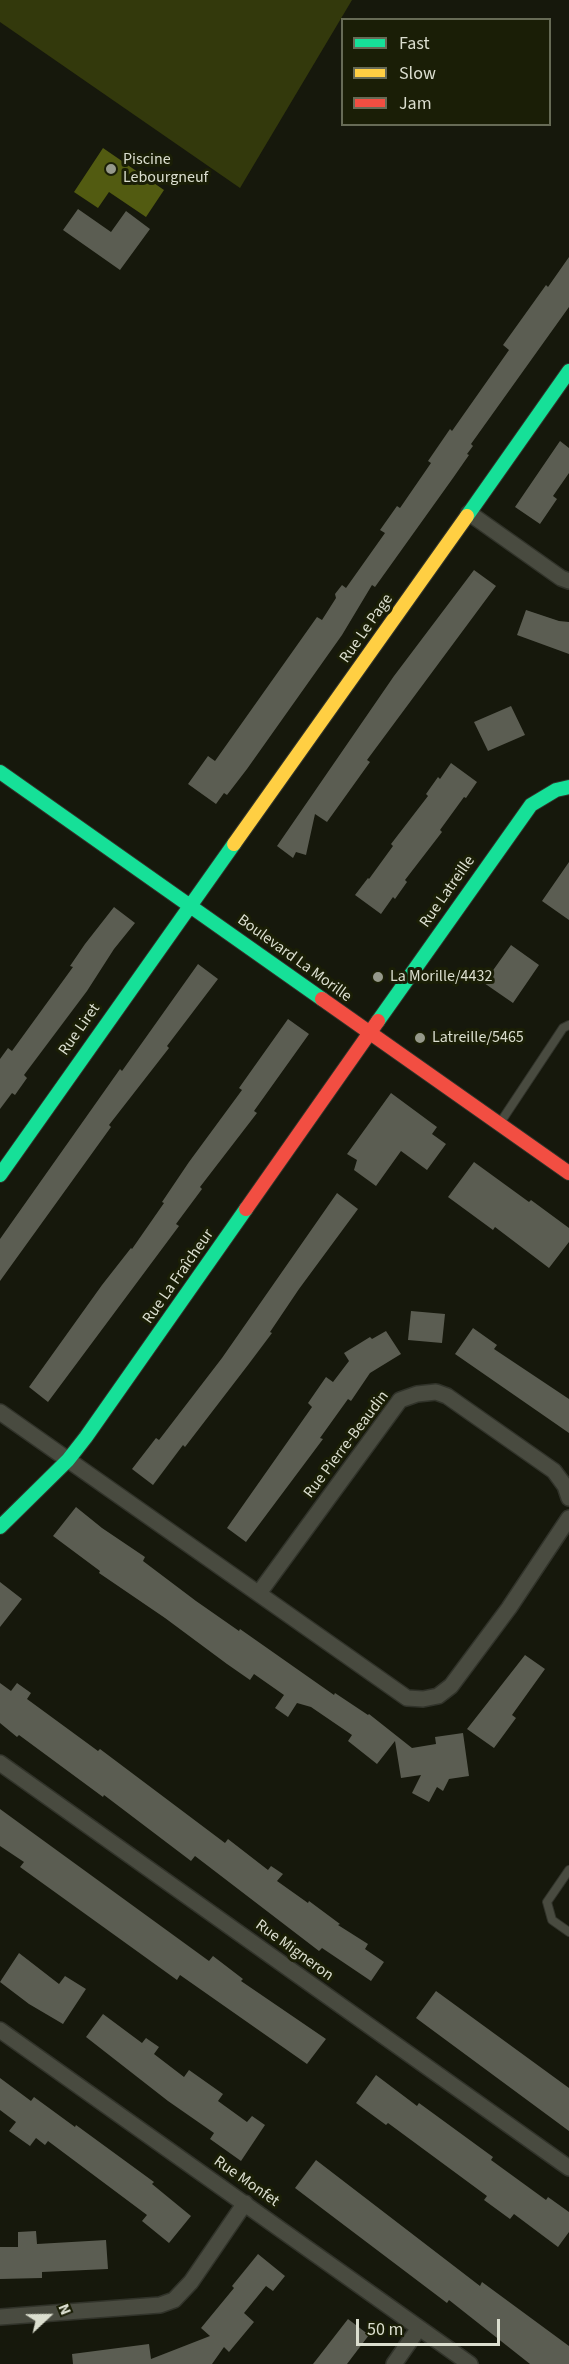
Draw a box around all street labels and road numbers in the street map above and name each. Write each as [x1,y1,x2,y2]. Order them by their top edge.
street label: Rue Le Page [336,591,398,667]
street label: Rue Latreille [416,852,480,932]
street label: Boulevard La Morille [233,911,355,1007]
street label: Rue Liret [55,1000,105,1060]
street label: Rue La Fraîcheur [139,1226,219,1328]
street label: Rue Pierre-Beaudin [300,1388,394,1502]
street label: Rue Migneron [251,1916,337,1986]
street label: Rue Monfet [209,2152,283,2212]

